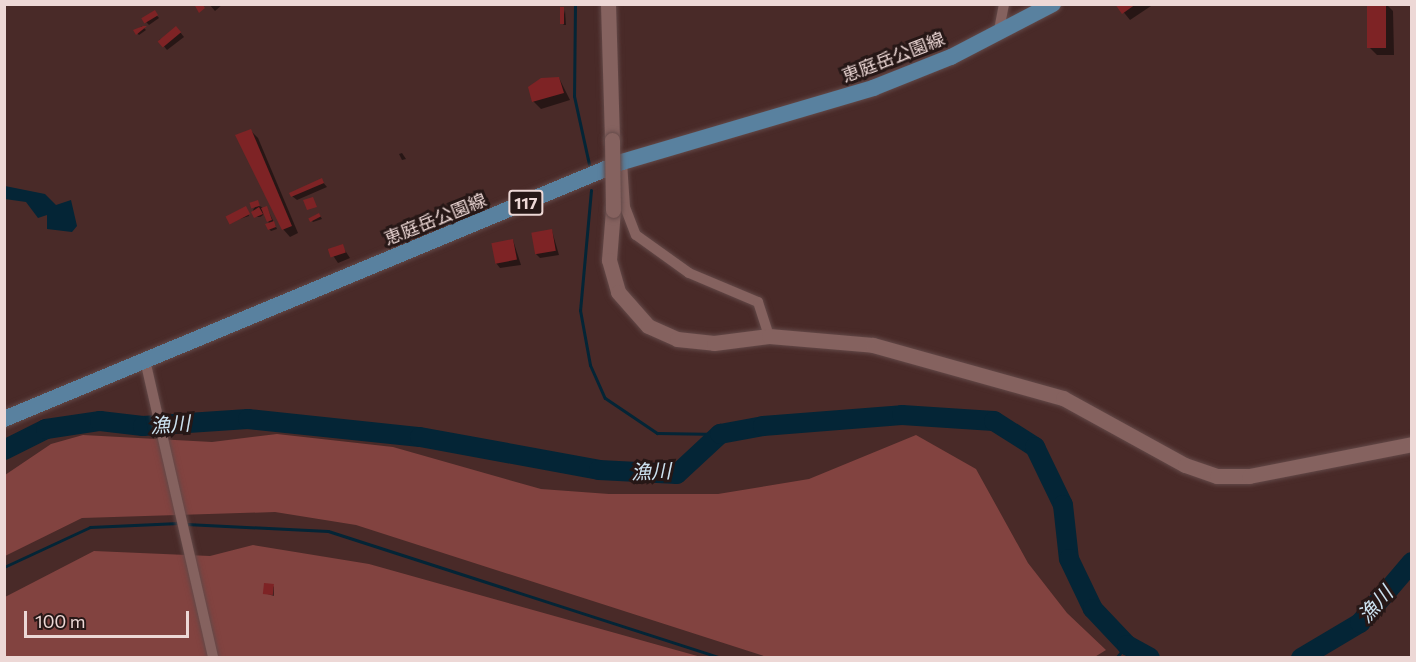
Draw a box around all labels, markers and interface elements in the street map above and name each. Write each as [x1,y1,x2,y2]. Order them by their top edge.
street label: 恵庭岳公園線 [839,28,947,86]
street label: 恵庭岳公園線 [381,189,489,249]
road number: 117 [508,190,544,216]
water label: 漁川 [149,411,191,437]
water label: 漁川 [631,458,671,484]
water label: 漁川 [1353,581,1397,627]
scale bar [27,599,192,637]
text: 100 m [35,610,85,632]

